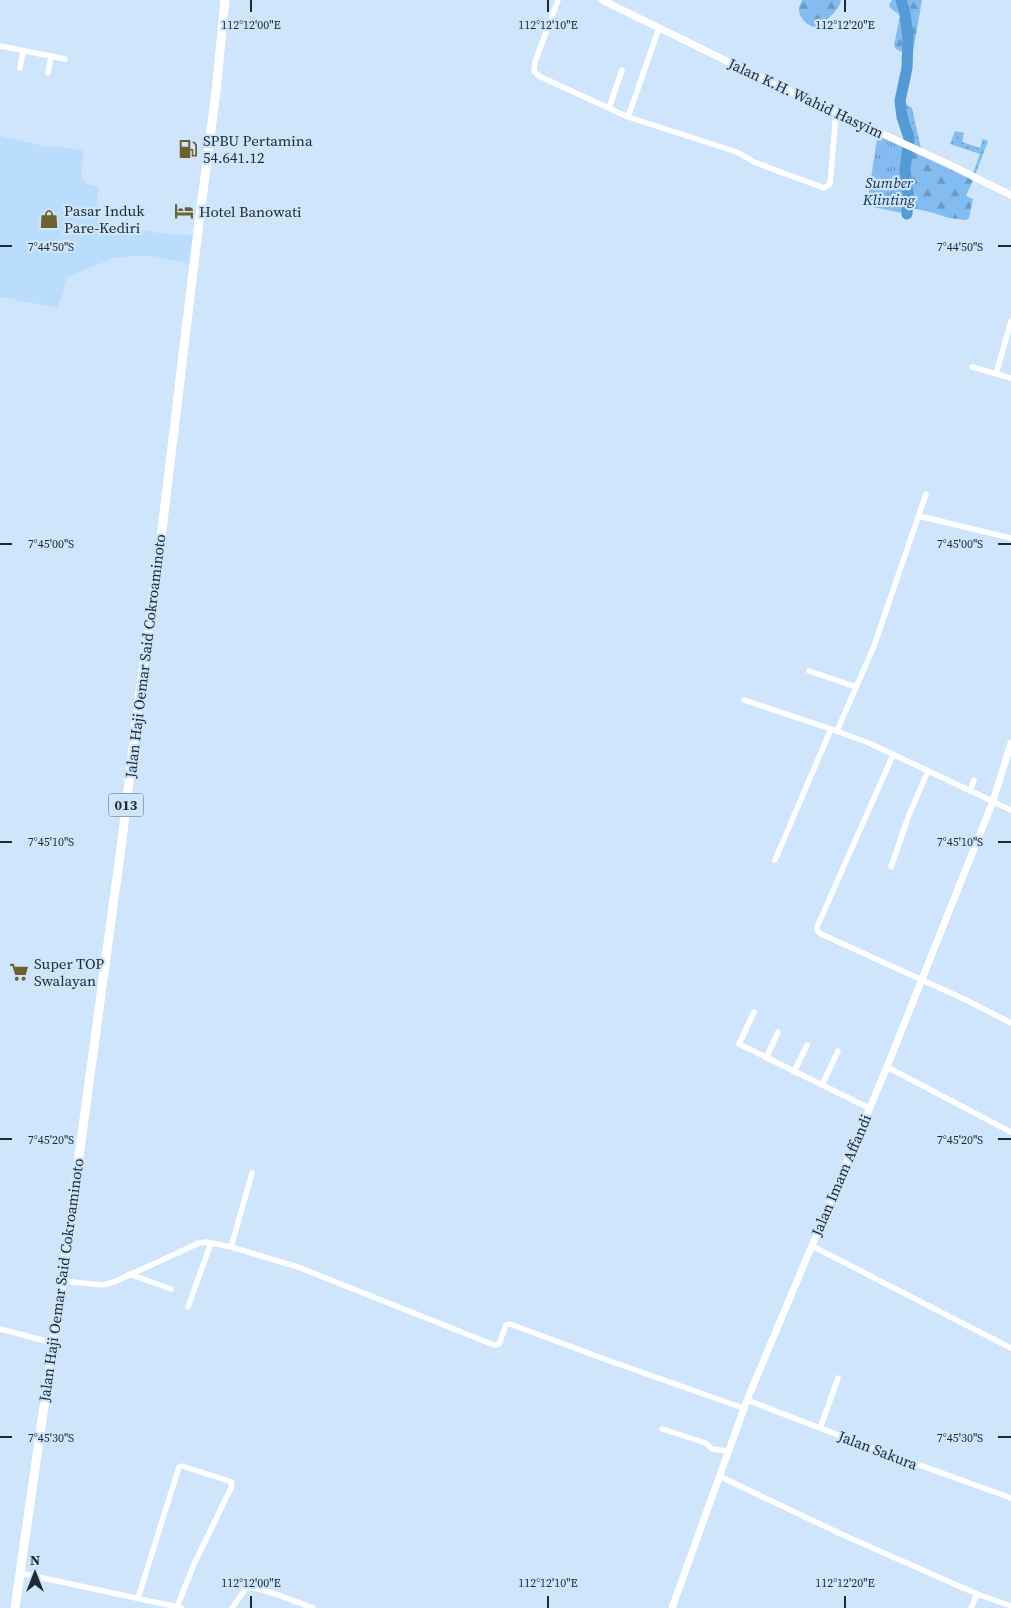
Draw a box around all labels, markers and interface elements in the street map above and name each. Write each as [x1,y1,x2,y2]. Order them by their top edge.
text: 112°12'00"E [221,17,281,33]
text: 112°12'10"E [518,17,578,33]
text: 112°12'20"E [815,17,875,33]
street label: Jalan K.H. Wahid Hasyim [724,52,887,143]
place label: SPBU Pertamina 54.641.12 [203,130,313,168]
fuel station icon: SPBU Pertamina 54.641.12 [177,138,199,160]
park label: Sumber Klinting [862,172,916,210]
place label: Pasar Induk Pare-Kediri [64,200,145,238]
hotel icon: Hotel Banowati [173,200,195,222]
place label: Hotel Banowati [199,201,301,222]
shop icon: Pasar Induk Pare-Kediri [38,208,60,230]
text: 7°44'50"S [28,239,74,255]
text: 7°44'50"S [937,239,983,255]
street label: Jalan Haji Oemar Said Cokroaminoto [119,533,170,780]
text: 7°45'00"S [28,536,74,552]
text: 7°45'00"S [937,536,983,552]
road number: 013 [108,794,144,816]
text: 7°45'10"S [28,834,74,850]
text: 7°45'10"S [937,834,983,850]
place label: Super TOP Swalayan [34,953,104,991]
supermarket icon: Super TOP Swalayan [8,961,30,983]
street label: Jalan Imam Affandi [805,1111,876,1240]
text: 7°45'20"S [28,1132,74,1148]
text: 7°45'20"S [937,1132,983,1148]
street label: Jalan Haji Oemar Said Cokroaminoto [33,1157,88,1404]
street label: Jalan Sakura [834,1425,921,1475]
text: 7°45'30"S [28,1430,74,1446]
text: 7°45'30"S [937,1430,983,1446]
north arrow [10,1548,60,1598]
text: N [30,1550,40,1570]
text: 112°12'00"E [221,1575,281,1591]
text: 112°12'10"E [518,1575,578,1591]
text: 112°12'20"E [815,1575,875,1591]

